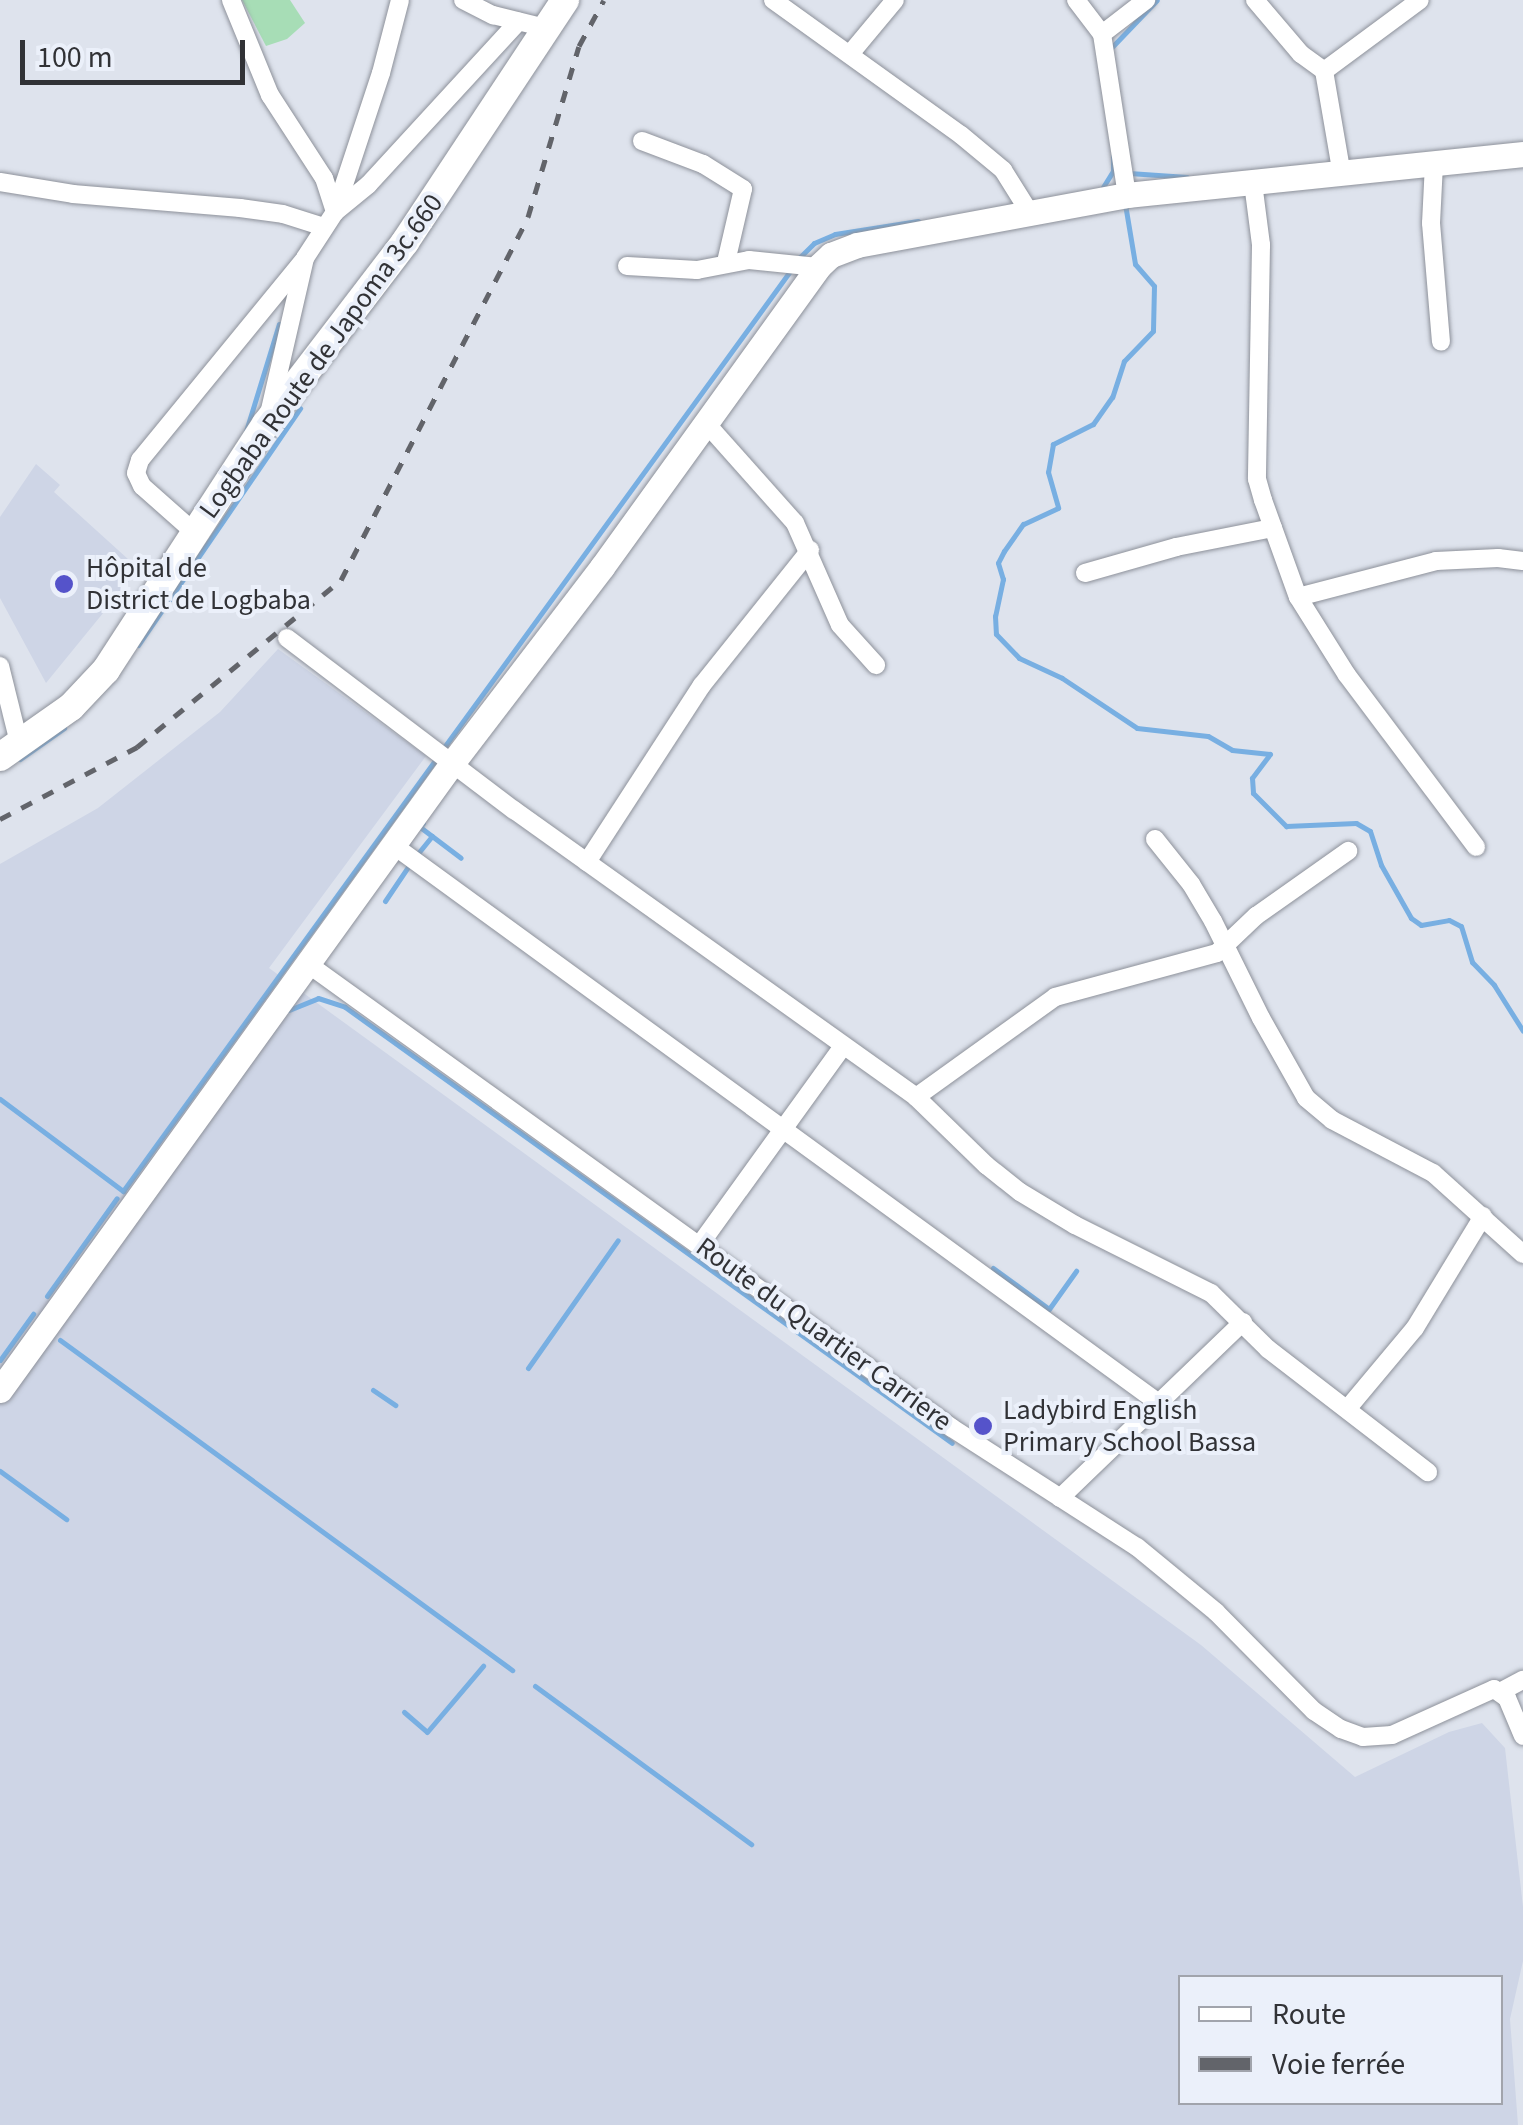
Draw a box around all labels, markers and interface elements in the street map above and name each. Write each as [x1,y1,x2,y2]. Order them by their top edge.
scale bar [25,20,250,82]
text: 100 m [37,36,113,79]
street label: Logbaba Route de Japoma 3c.660 [192,187,450,525]
place label: Hôpital de District de Logbaba [86,551,311,617]
marker: Hôpital de District de Logbaba [51,571,77,597]
street label: Route du Quartier Carriere [690,1230,958,1438]
place label: Ladybird English Primary School Bassa [1003,1393,1256,1459]
marker: Ladybird English Primary School Bassa [972,1415,994,1437]
legend [1178,1975,1503,2105]
text: Route [1272,1993,1346,2036]
text: Voie ferrée [1272,2043,1405,2086]

